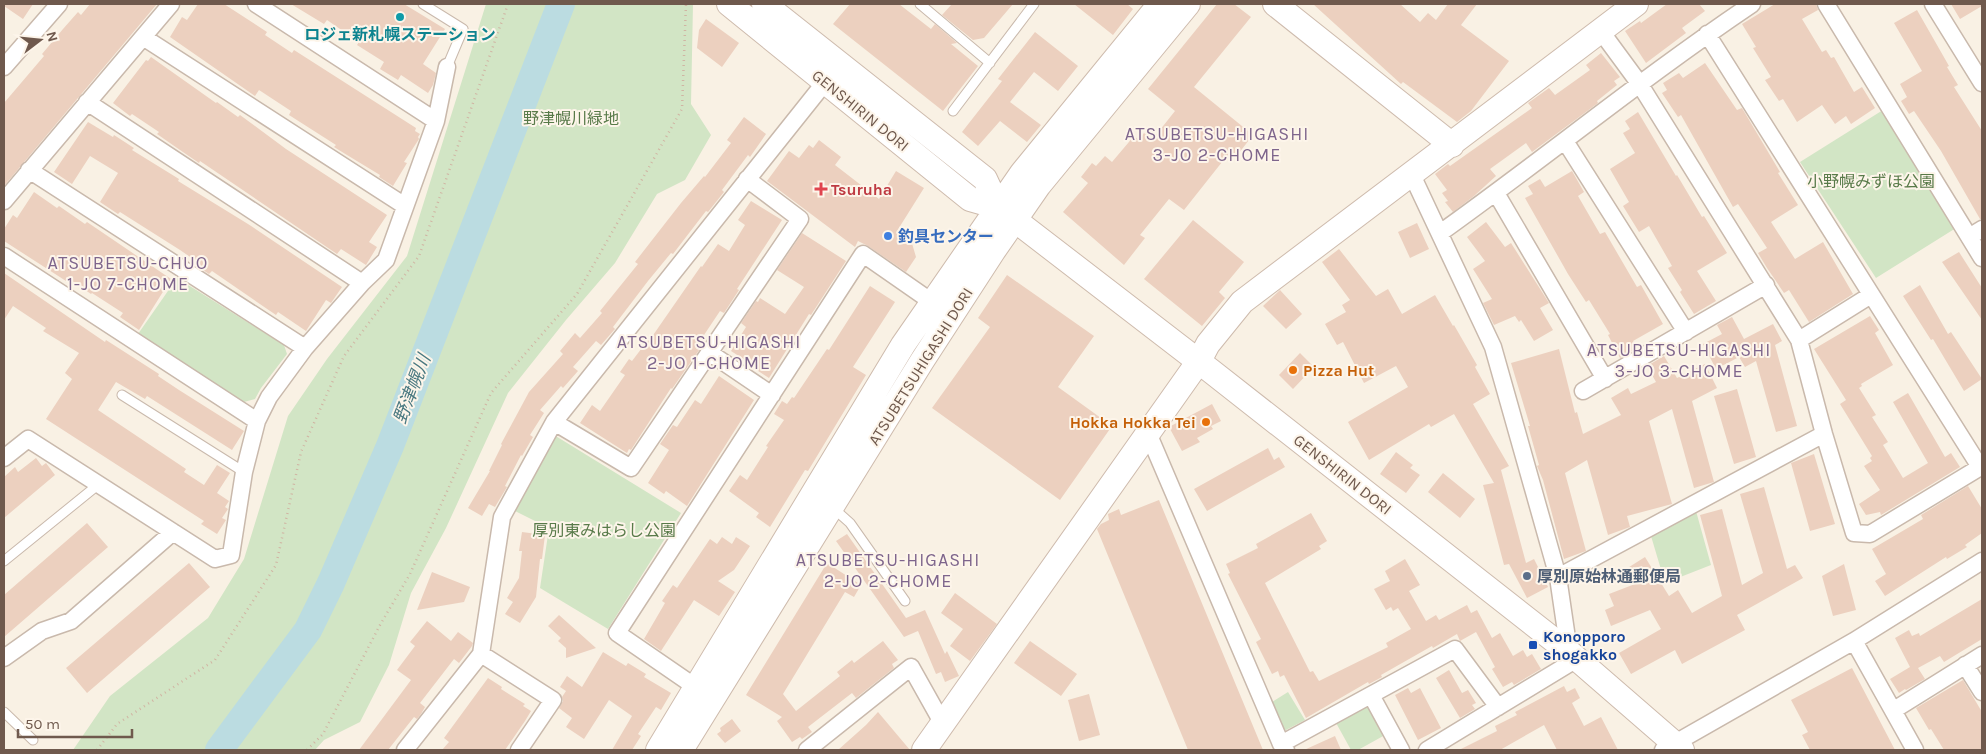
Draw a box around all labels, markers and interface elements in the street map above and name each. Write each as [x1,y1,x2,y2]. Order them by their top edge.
marker: ロジェ新札幌ステーション [394,11,406,23]
north arrow [15,15,65,65]
place label: ロジェ新札幌ステーション [304,25,496,44]
text: N [42,29,62,44]
street label: GENSHIRIN DORI [808,65,913,155]
park label: 野津幌川緑地 [523,109,619,128]
district label: ATSUBETSU-HIGASHI 3-JO 2-CHOME [1125,123,1309,166]
park label: 小野幌みずほ公園 [1807,172,1935,191]
place label: Tsuruha [831,180,892,199]
marker: Tsuruha [815,183,827,195]
place label: 釣具センター [898,227,994,246]
marker: 釣具センター [882,230,894,242]
district label: ATSUBETSU-CHUO 1-JO 7-CHOME [48,252,208,295]
street label: ATSUBETSUHIGASHI DORI [864,284,977,449]
district label: ATSUBETSU-HIGASHI 2-JO 1-CHOME [617,331,801,374]
district label: ATSUBETSU-HIGASHI 3-JO 3-CHOME [1587,339,1771,382]
water label: 野津幌川 [389,350,436,427]
place label: Pizza Hut [1303,361,1374,380]
marker: Pizza Hut [1287,364,1299,376]
place label: Hokka Hokka Tei [1070,413,1196,432]
marker: Hokka Hokka Tei [1200,416,1212,428]
street label: GENSHIRIN DORI [1290,430,1396,519]
park label: 厚別東みはらし公園 [532,521,676,540]
district label: ATSUBETSU-HIGASHI 2-JO 2-CHOME [796,549,980,592]
place label: 厚別原始林通郵便局 [1537,567,1681,586]
marker: 厚別原始林通郵便局 [1521,570,1533,582]
place label: Konopporo shogakko [1543,627,1625,664]
marker: Konopporo shogakko [1527,639,1539,651]
scale bar [18,706,131,738]
text: 50 m [25,715,60,733]

